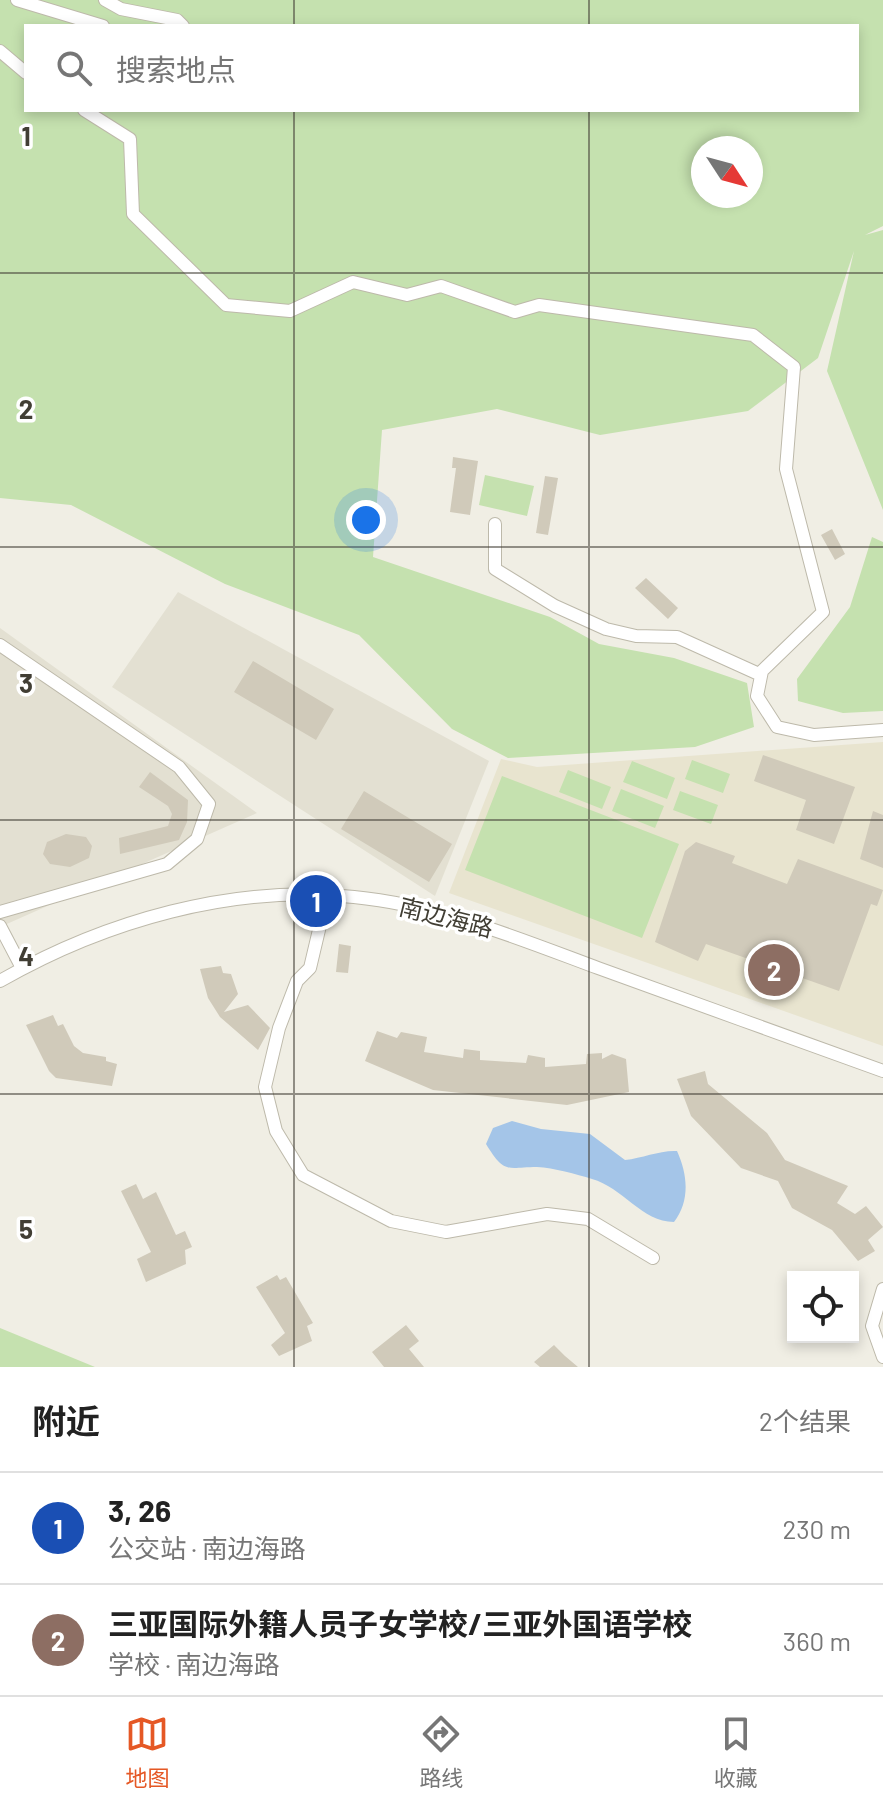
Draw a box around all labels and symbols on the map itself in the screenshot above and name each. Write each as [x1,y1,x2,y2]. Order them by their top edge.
text: 1 [21,120,31,151]
north arrow [691,136,763,208]
text: 2 [19,393,33,424]
your location [346,500,386,540]
text: 3 [19,667,33,698]
pin: 1 [290,871,342,931]
street label: 南边海路 [396,891,496,942]
text: 4 [18,940,34,971]
pin: 2 [748,940,800,1000]
text: 5 [19,1213,33,1244]

